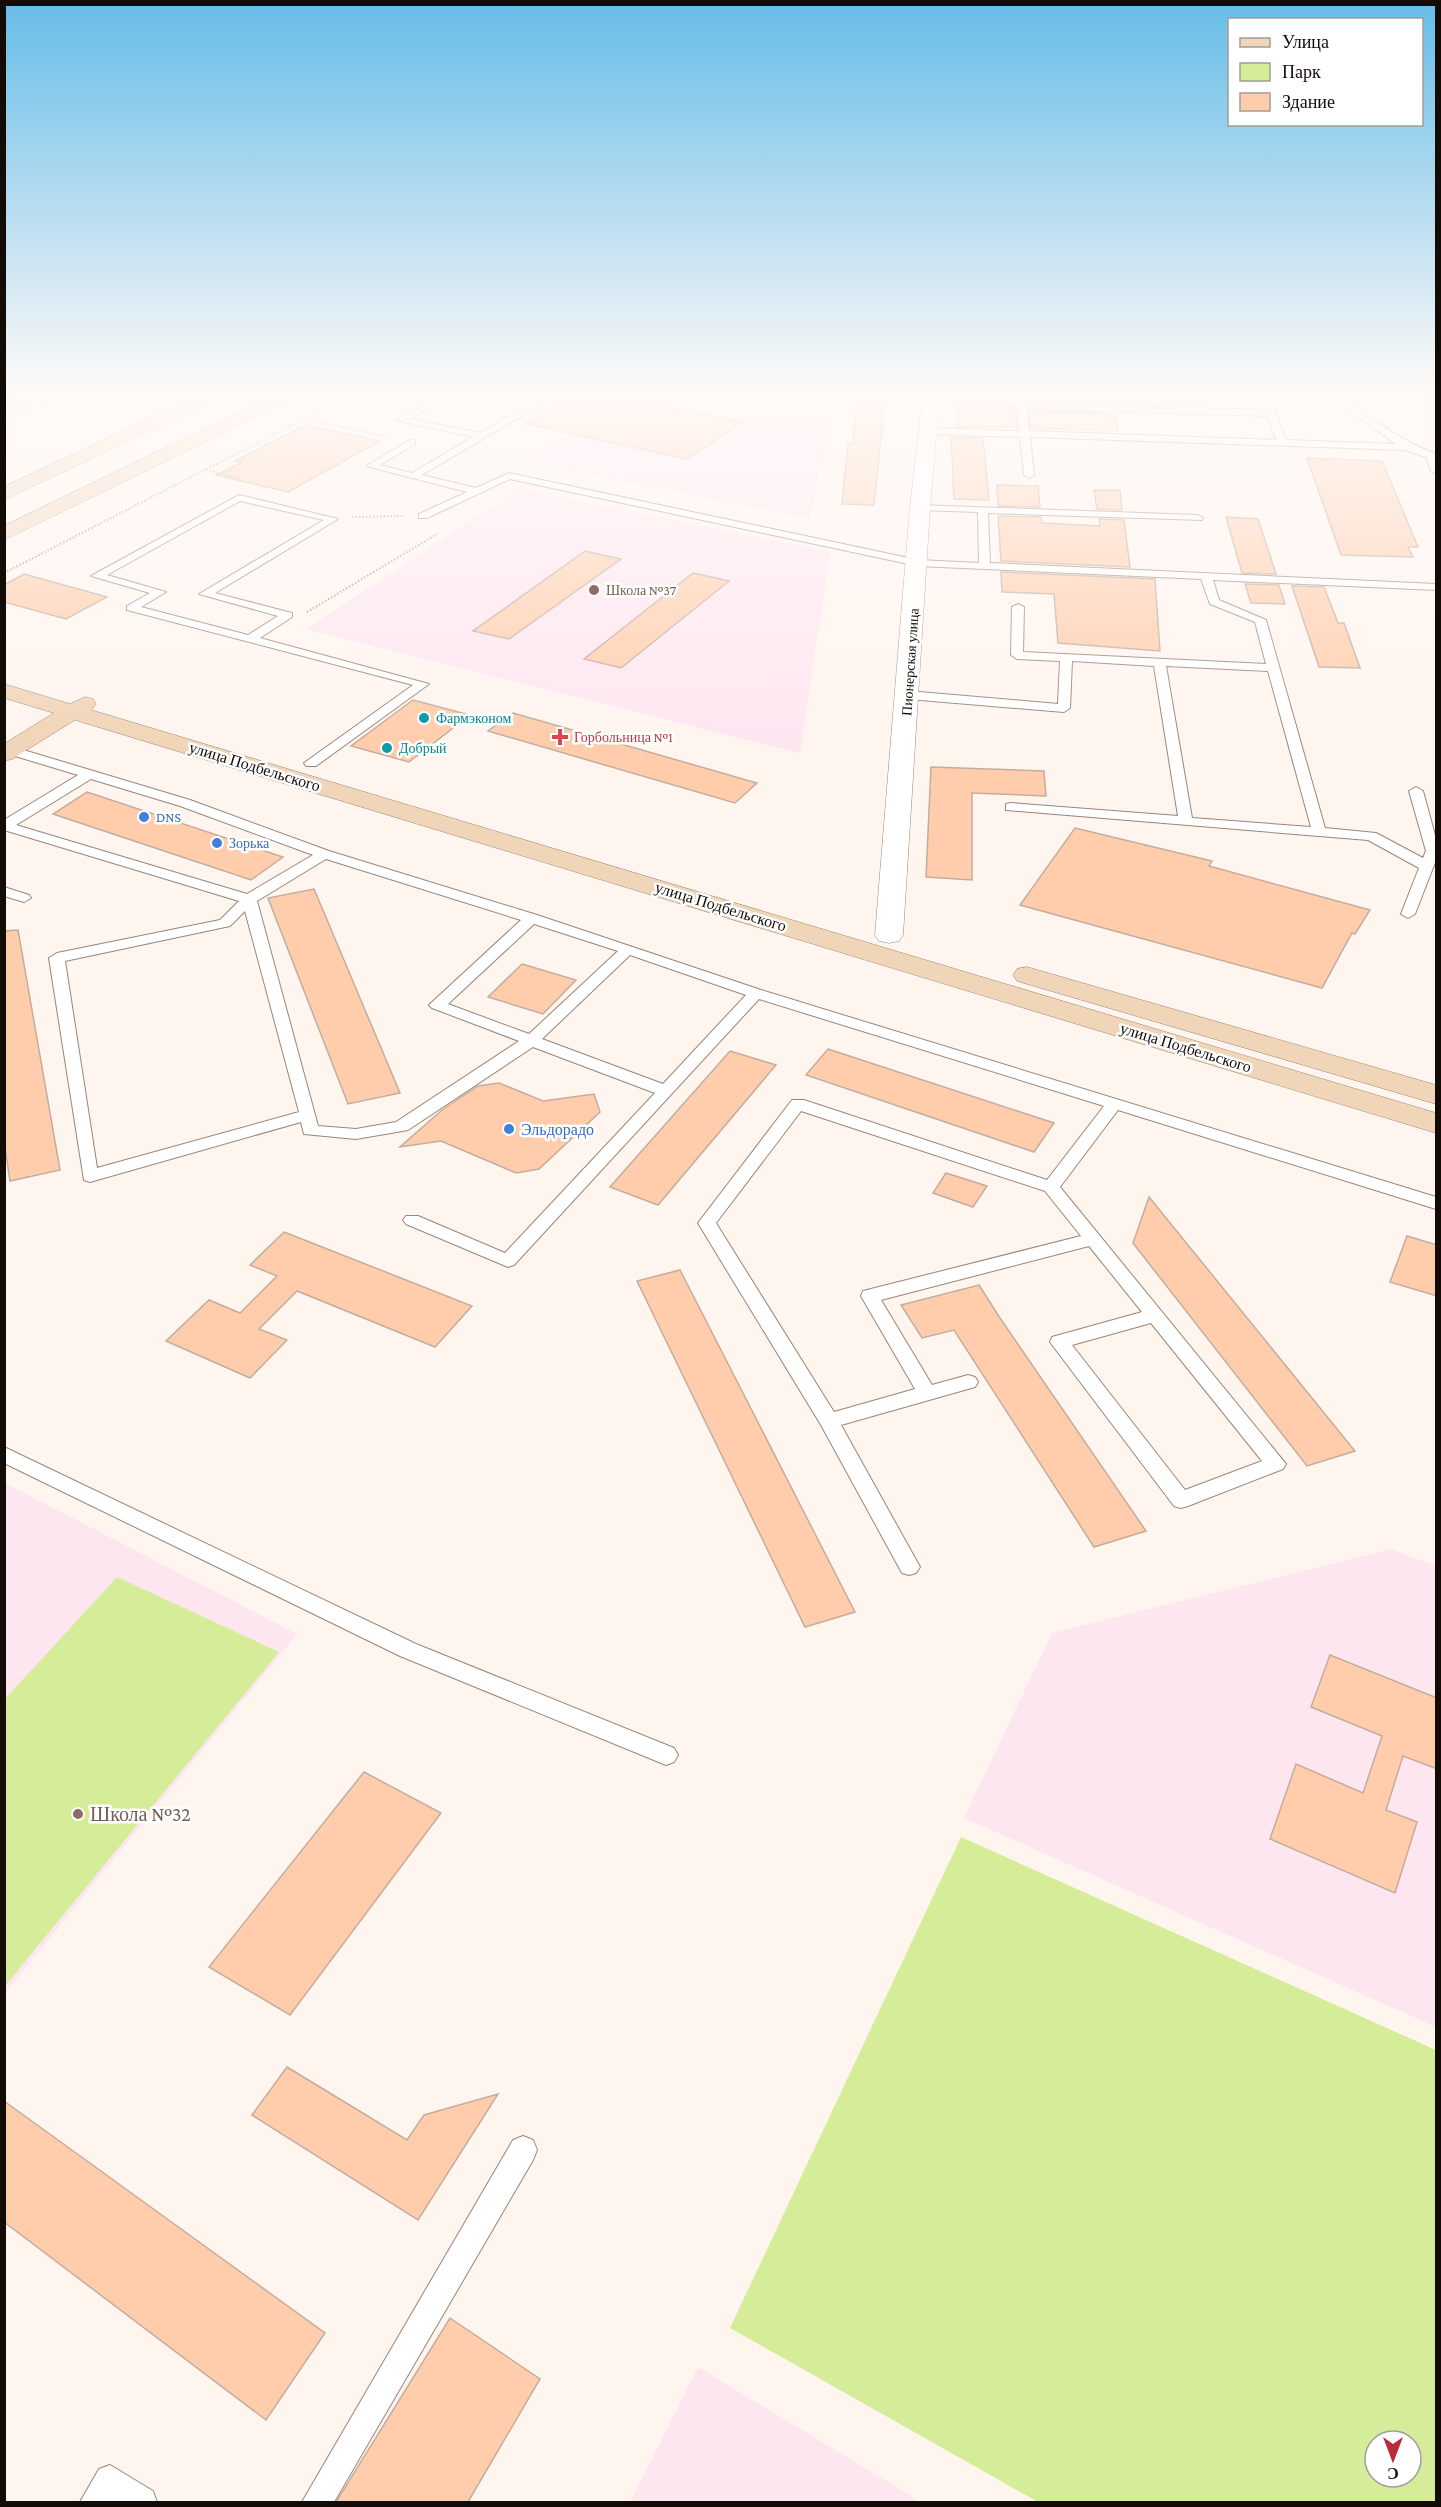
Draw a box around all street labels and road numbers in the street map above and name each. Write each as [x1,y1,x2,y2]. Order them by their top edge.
street label: Пионерская улица [898,607,922,716]
street label: улица Подбельского [187,738,323,795]
street label: улица Подбельского [653,878,789,935]
street label: улица Подбельского [1118,1019,1254,1076]

